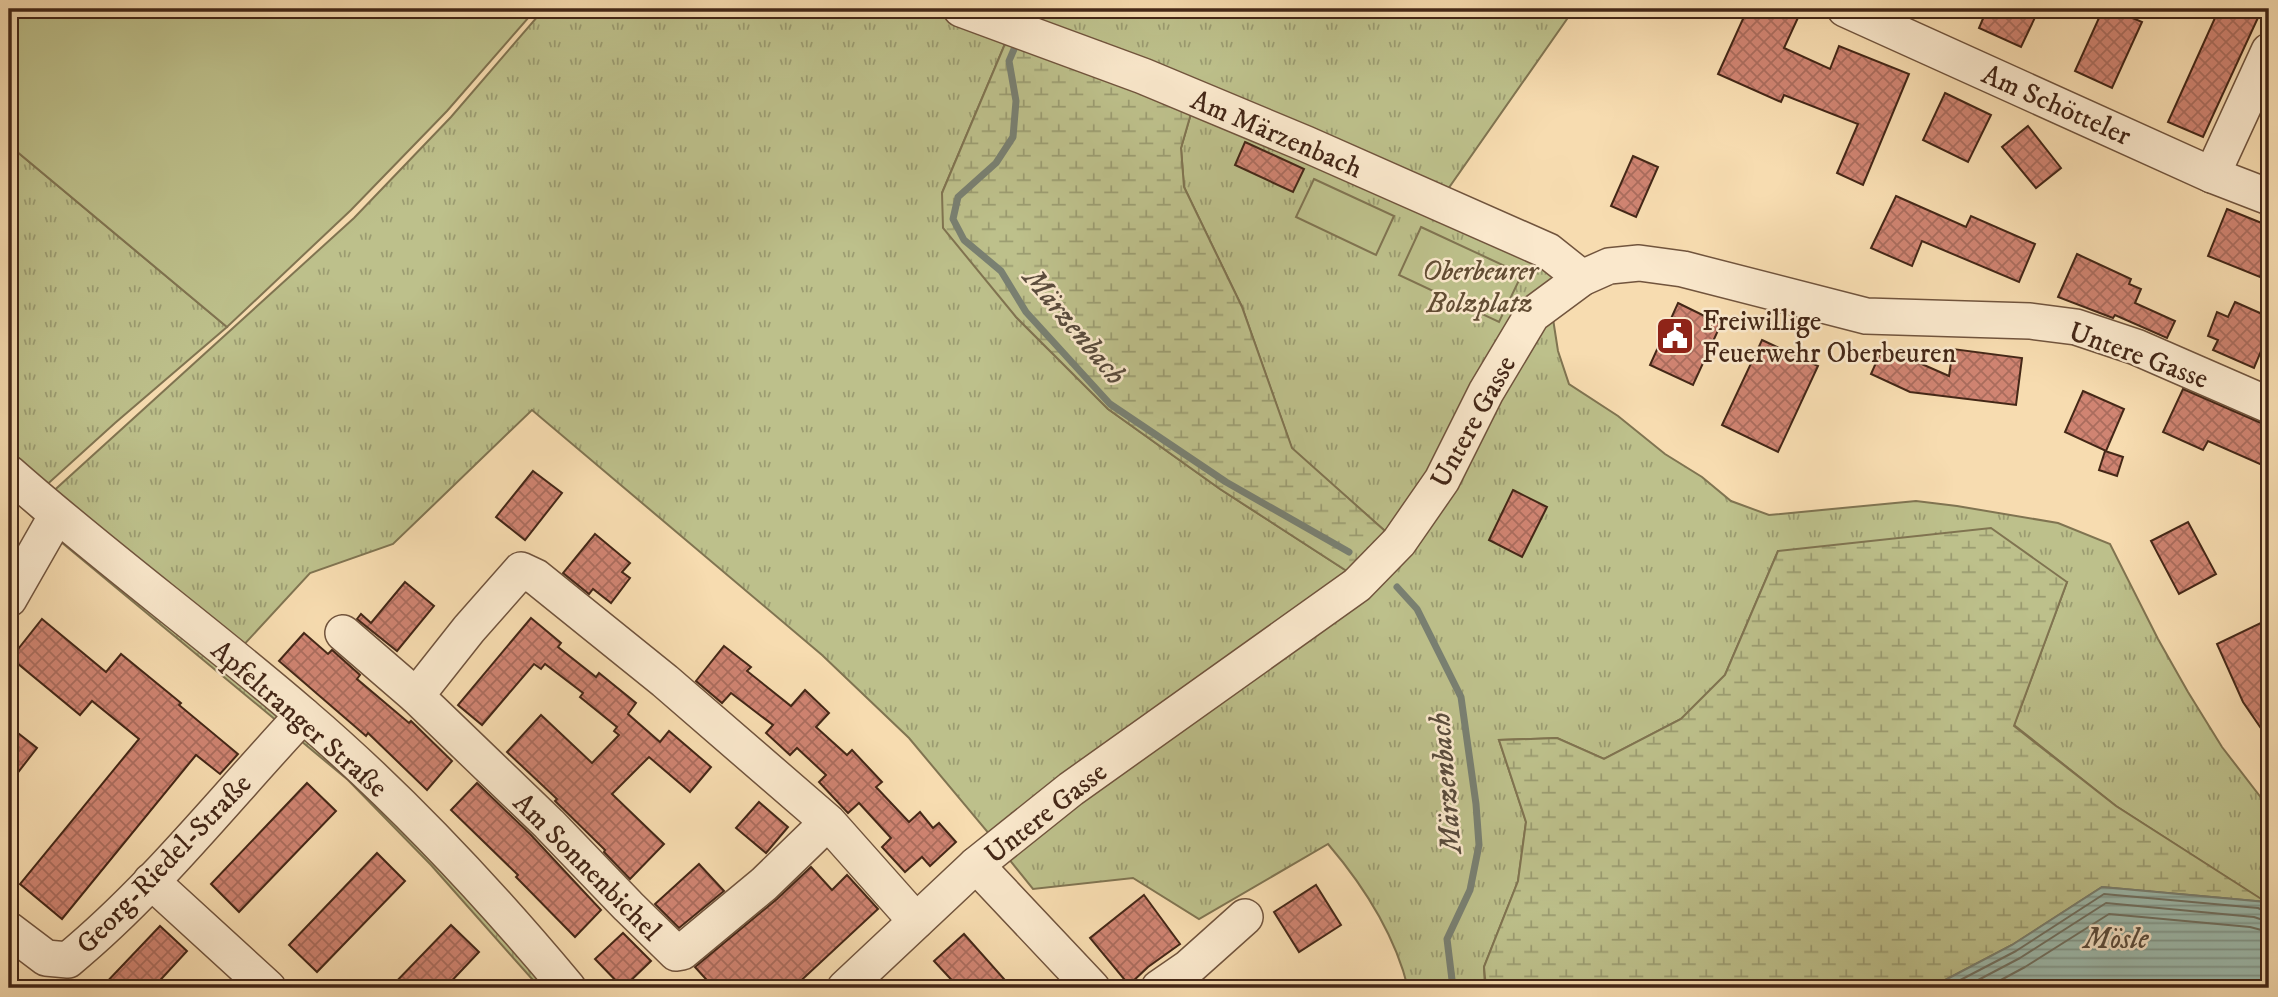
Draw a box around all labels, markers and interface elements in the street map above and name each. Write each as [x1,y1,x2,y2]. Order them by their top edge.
street label: Am Schötteler [1976,57,2137,154]
street label: Am Märzenbach [1185,83,1368,186]
park label: Oberbeurer Bolzplatz [1422,254,1540,321]
water label: Märzenbach [1013,259,1133,393]
place label: Freiwillige Feuerwehr Oberbeuren [1702,304,1957,371]
street label: Untere Gasse [2064,314,2213,397]
public building icon: Freiwillige Feuerwehr Oberbeuren [1654,315,1696,357]
street label: Untere Gasse [1423,349,1524,494]
street label: Apfeltranger Straße [204,633,394,805]
water label: Märzenbach [1422,711,1471,857]
street label: Untere Gasse [978,754,1114,872]
street label: Georg-Riedel-Straße [69,767,259,962]
street label: Am Sonnenbichel [505,786,669,949]
water label: Mösle [2082,921,2149,958]

